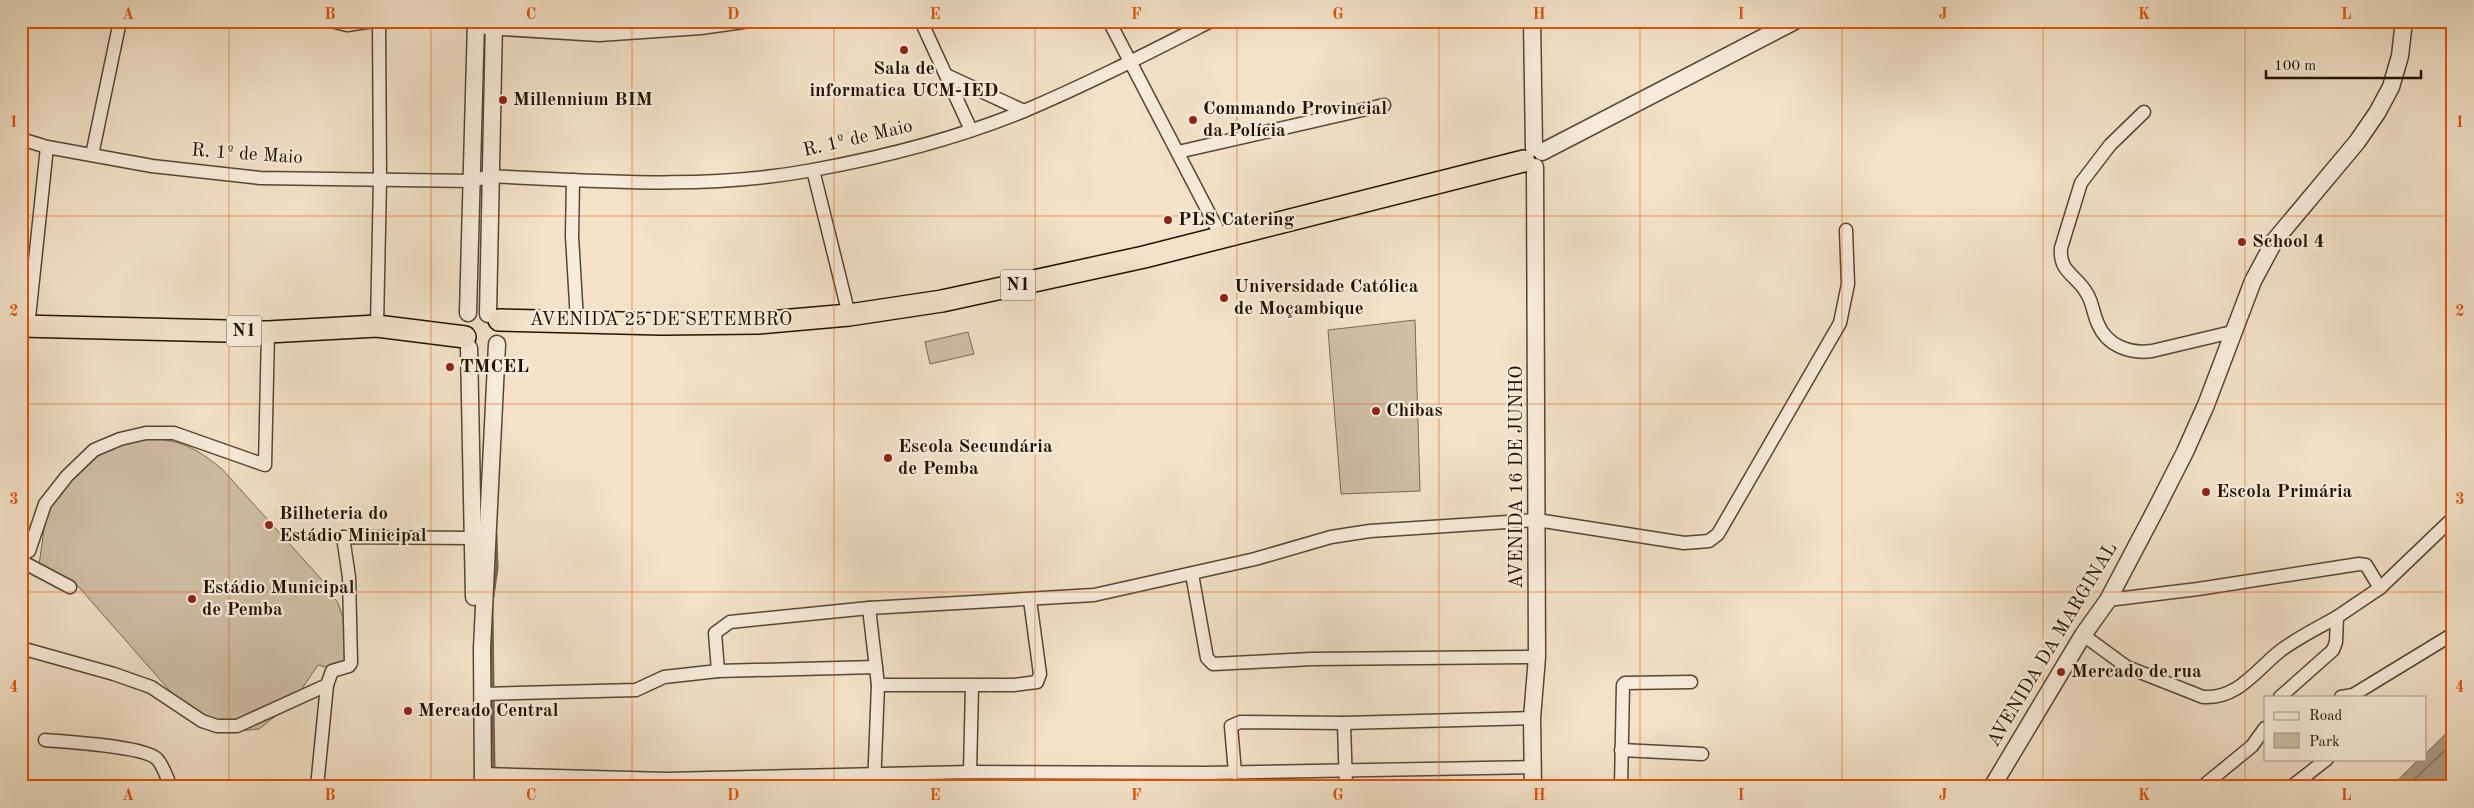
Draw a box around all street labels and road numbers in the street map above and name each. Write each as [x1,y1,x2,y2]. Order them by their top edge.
street label: R. 1º de Maio [801,117,915,161]
street label: R. 1º de Maio [191,142,303,168]
road number: N1 [1000,270,1036,300]
street label: AVENIDA 25 DE SETEMBRO [530,311,792,330]
road number: N1 [226,316,262,346]
street label: AVENIDA 16 DE JUNHO [1508,365,1527,589]
street label: AVENIDA DA MARGINAL [1984,540,2122,750]

